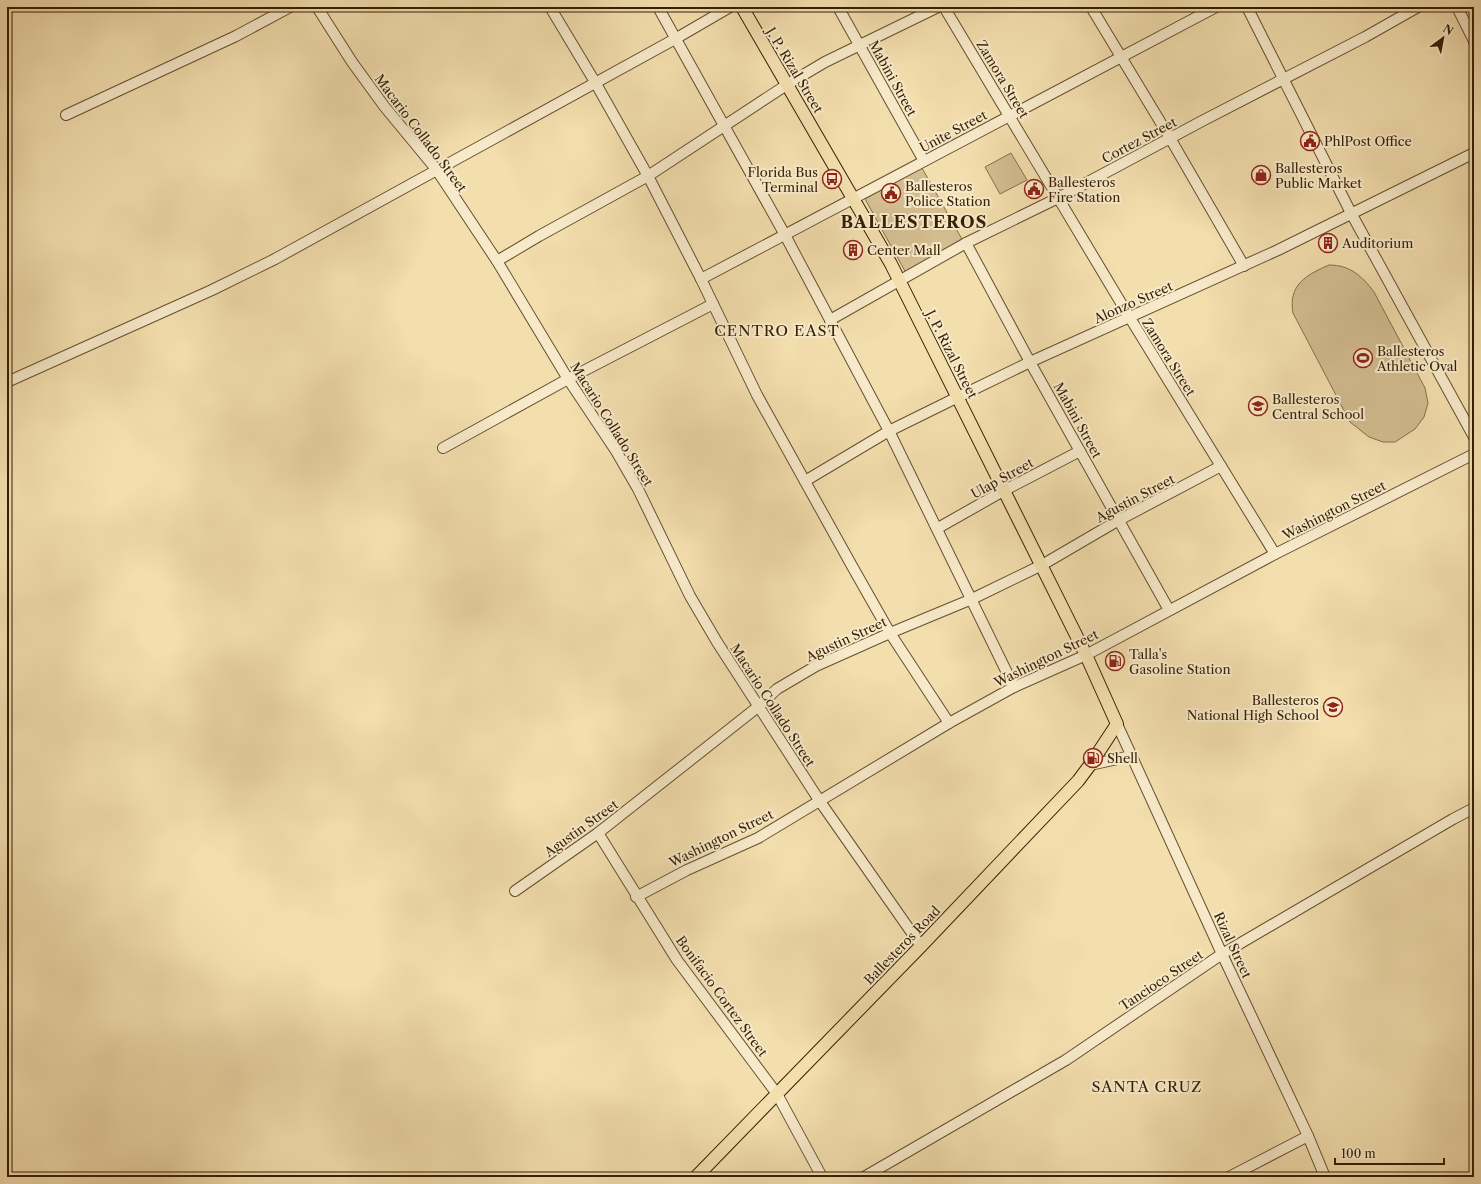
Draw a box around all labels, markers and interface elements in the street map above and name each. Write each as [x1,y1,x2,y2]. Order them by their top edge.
north arrow [1423,18,1463,58]
text: N [1441,21,1456,38]
street label: J. P. Rizal Street [762,23,827,116]
street label: Mabini Street [866,37,921,119]
street label: Zamora Street [973,37,1033,121]
street label: Macario Collado Street [372,71,471,195]
street label: Unite Street [917,106,990,155]
street label: Cortez Street [1099,113,1179,166]
public building icon: PhlPost Office [1299,130,1321,152]
place label: PhlPost Office [1324,133,1412,149]
place label: Ballesteros Public Market [1275,160,1362,191]
place label: Florida Bus Terminal [747,164,818,195]
shop icon: Ballesteros Public Market [1250,164,1272,186]
bus stop icon: Florida Bus Terminal [821,168,843,190]
place label: Ballesteros Fire Station [1048,174,1120,205]
place label: Ballesteros Police Station [905,178,991,209]
public building icon: Ballesteros Fire Station [1023,178,1045,200]
public building icon: Ballesteros Police Station [880,182,902,204]
district label: BALLESTEROS [841,212,987,232]
building icon: Auditorium [1317,232,1339,254]
place label: Auditorium [1341,235,1413,251]
building icon: Center Mall [842,239,864,261]
place label: Center Mall [867,242,941,258]
street label: Alonzo Street [1090,277,1175,327]
street label: J. P. Rizal Street [922,305,981,401]
street label: Zamora Street [1139,315,1199,399]
district label: CENTRO EAST [714,321,840,340]
place label: Ballesteros Athletic Oval [1376,343,1458,374]
sports icon: Ballesteros Athletic Oval [1352,347,1374,369]
street label: Macario Collado Street [567,359,657,489]
street label: Mabini Street [1051,379,1106,461]
place label: Ballesteros Central School [1272,391,1364,422]
school or university icon: Ballesteros Central School [1247,395,1269,417]
street label: Ulap Street [968,454,1036,502]
street label: Agustin Street [1092,470,1178,526]
street label: Washington Street [1279,477,1389,543]
street label: Agustin Street [802,613,889,665]
street label: Washington Street [990,626,1101,691]
street label: Macario Collado Street [727,641,819,770]
place label: Talla's Gasoline Station [1129,646,1231,677]
fuel station icon: Talla's Gasoline Station [1104,650,1126,672]
place label: Ballesteros National High School [1187,692,1319,723]
school or university icon: Ballesteros National High School [1322,696,1344,718]
fuel station icon: Shell [1082,747,1104,769]
place label: Shell [1107,750,1138,766]
street label: Agustin Street [540,796,621,861]
street label: Washington Street [665,806,776,871]
street label: Ballesteros Road [860,902,944,988]
street label: Rizal Street [1211,909,1255,981]
street label: Bonifacio Cortez Street [673,933,771,1060]
street label: Tancioco Street [1116,946,1206,1014]
district label: SANTA CRUZ [1092,1077,1202,1096]
scale bar [1335,1140,1444,1166]
text: 100 m [1341,1146,1376,1161]

